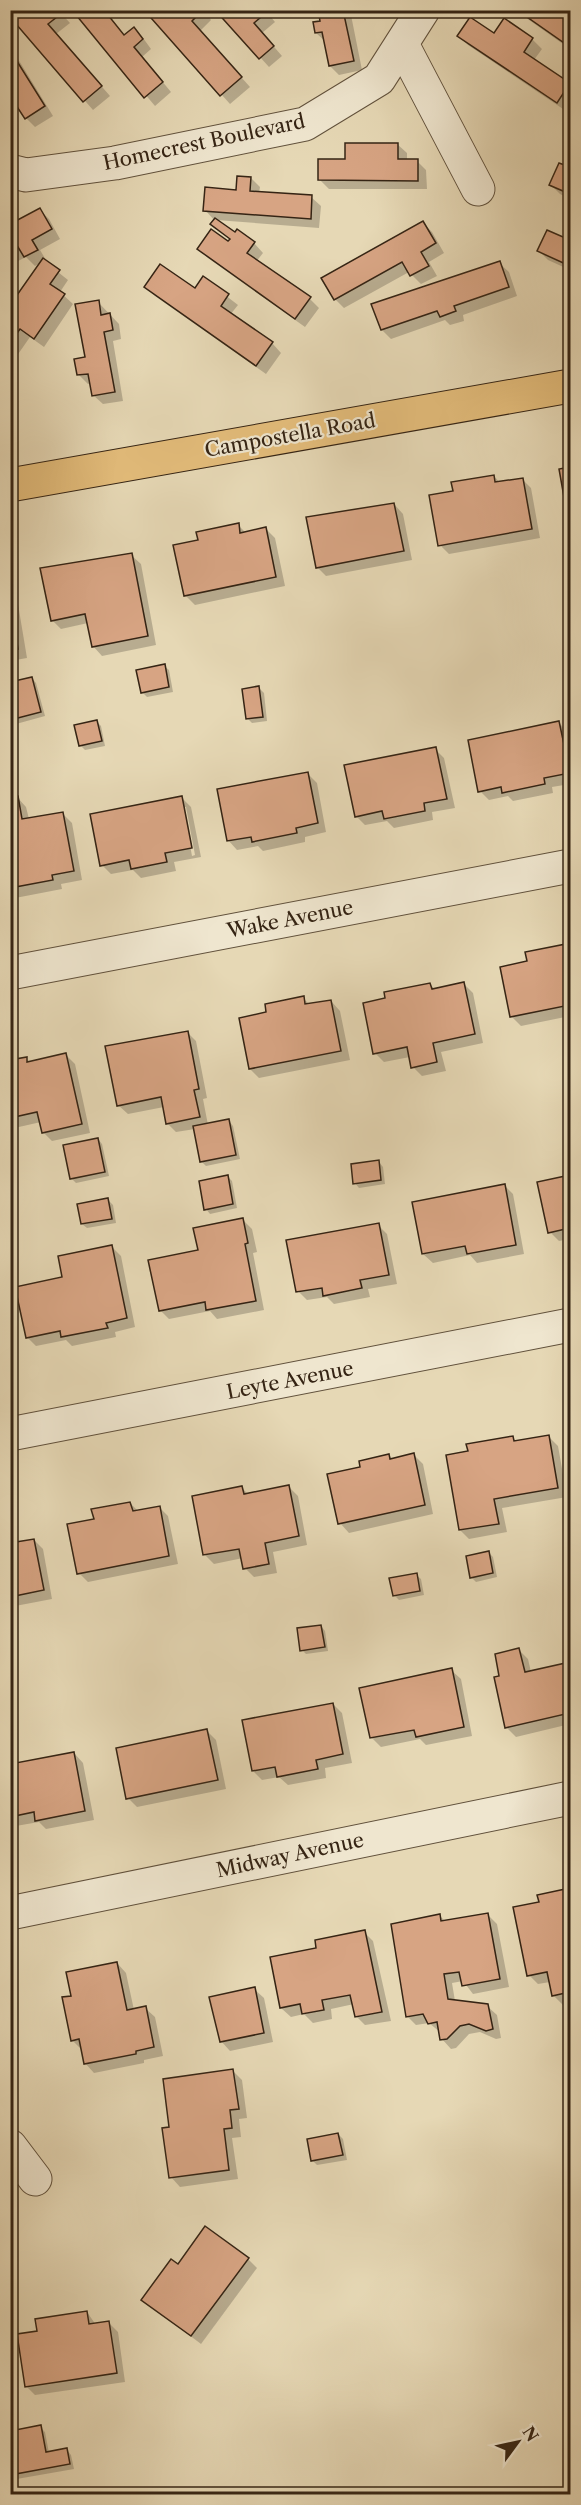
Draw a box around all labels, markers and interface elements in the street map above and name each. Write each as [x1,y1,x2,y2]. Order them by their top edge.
street label: Homecrest Boulevard [101,109,307,175]
street label: Campostella Road [203,408,377,462]
street label: Wake Avenue [224,895,355,943]
street label: Leyte Avenue [224,1356,356,1404]
street label: Midway Avenue [214,1828,366,1882]
north arrow [488,2412,548,2472]
text: N [518,2423,543,2445]

